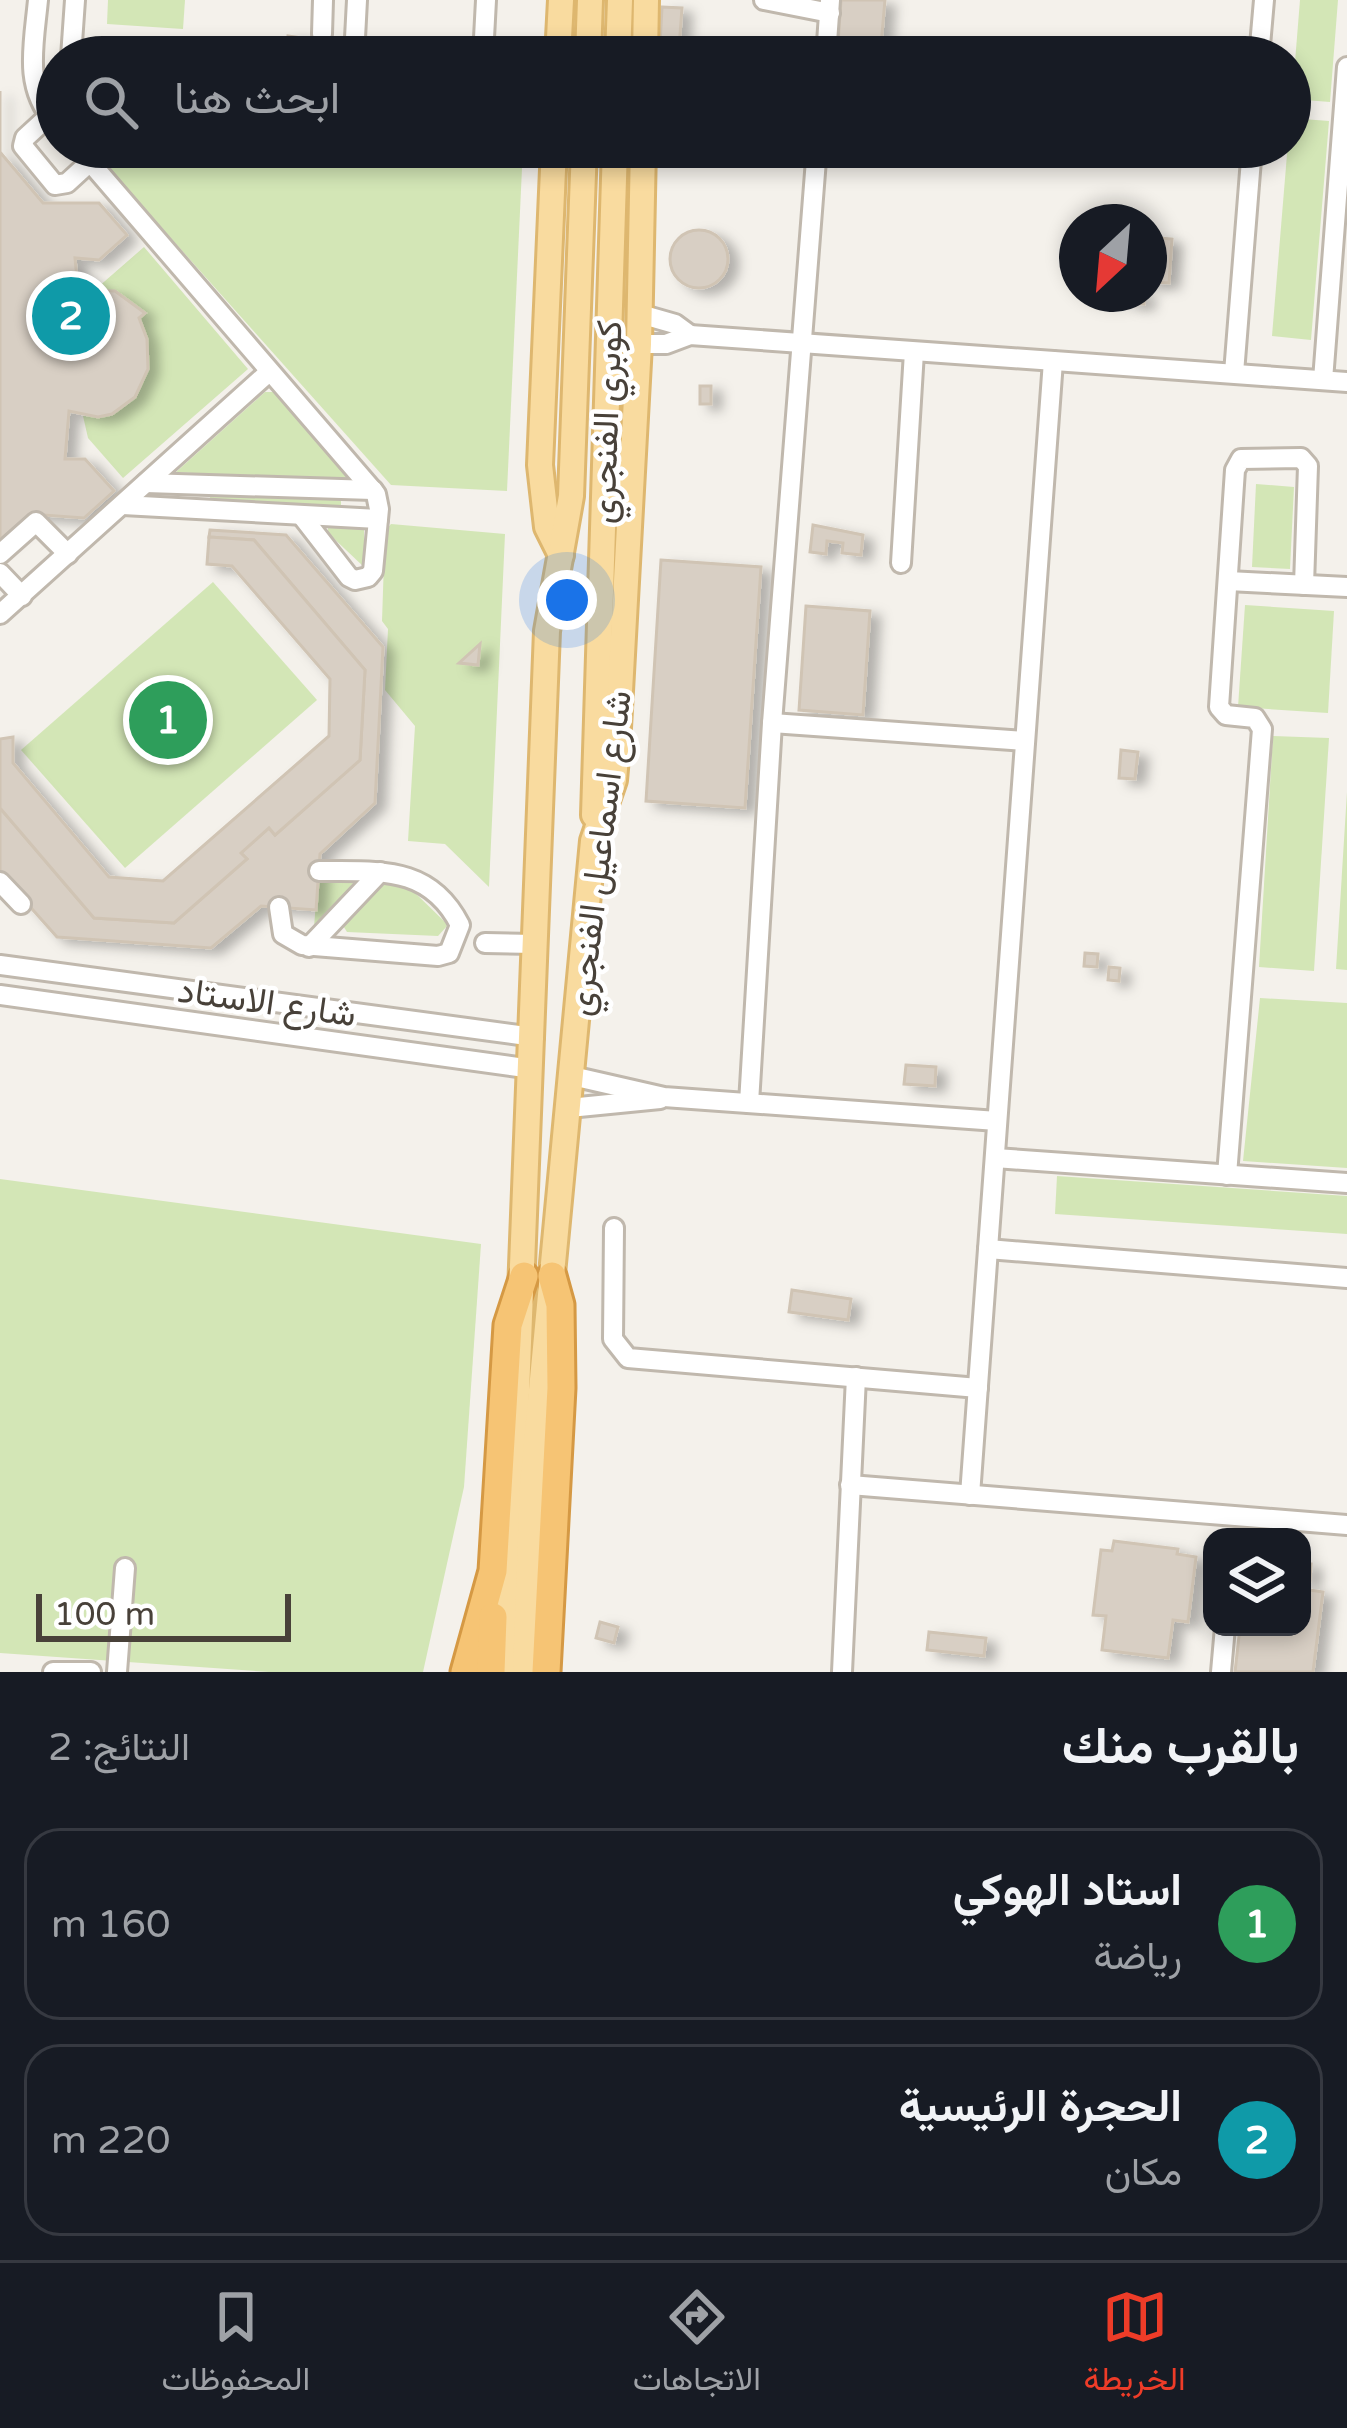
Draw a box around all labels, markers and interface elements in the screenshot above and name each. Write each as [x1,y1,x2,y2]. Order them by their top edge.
search box [36,36,1311,168]
icon: search [78,69,144,135]
text: ابحث هنا [174,72,340,126]
north arrow [1059,204,1167,312]
pin: 2 [32,271,110,361]
street label: كوبري الفنجري [581,319,639,525]
your location [537,570,597,630]
pin: 1 [129,675,207,765]
street label: شارع اسماعيل الفنجري [558,688,648,1019]
street label: شارع الاستاد [175,969,359,1038]
map controls [1203,1528,1311,1636]
button: layers [1203,1528,1311,1636]
scale bar [36,1588,291,1641]
text: 100 m [54,1595,155,1634]
text: بالقرب منك [1062,1716,1299,1778]
text: النتائج: 2 [48,1724,190,1771]
text: استاد الهوكي [953,1864,1182,1918]
text: 160 m [51,1901,170,1948]
text: 1 [1245,1901,1269,1948]
text: رياضة [1093,1933,1182,1980]
text: الحجرة الرئيسية [899,2080,1182,2134]
text: 220 m [51,2117,170,2164]
text: 2 [1245,2117,1269,2164]
text: مكان [1105,2149,1182,2196]
tab: المحفوظات [161,2284,310,2408]
tab: الاتجاهات [633,2284,761,2408]
tab: الخريطة [1084,2284,1186,2408]

